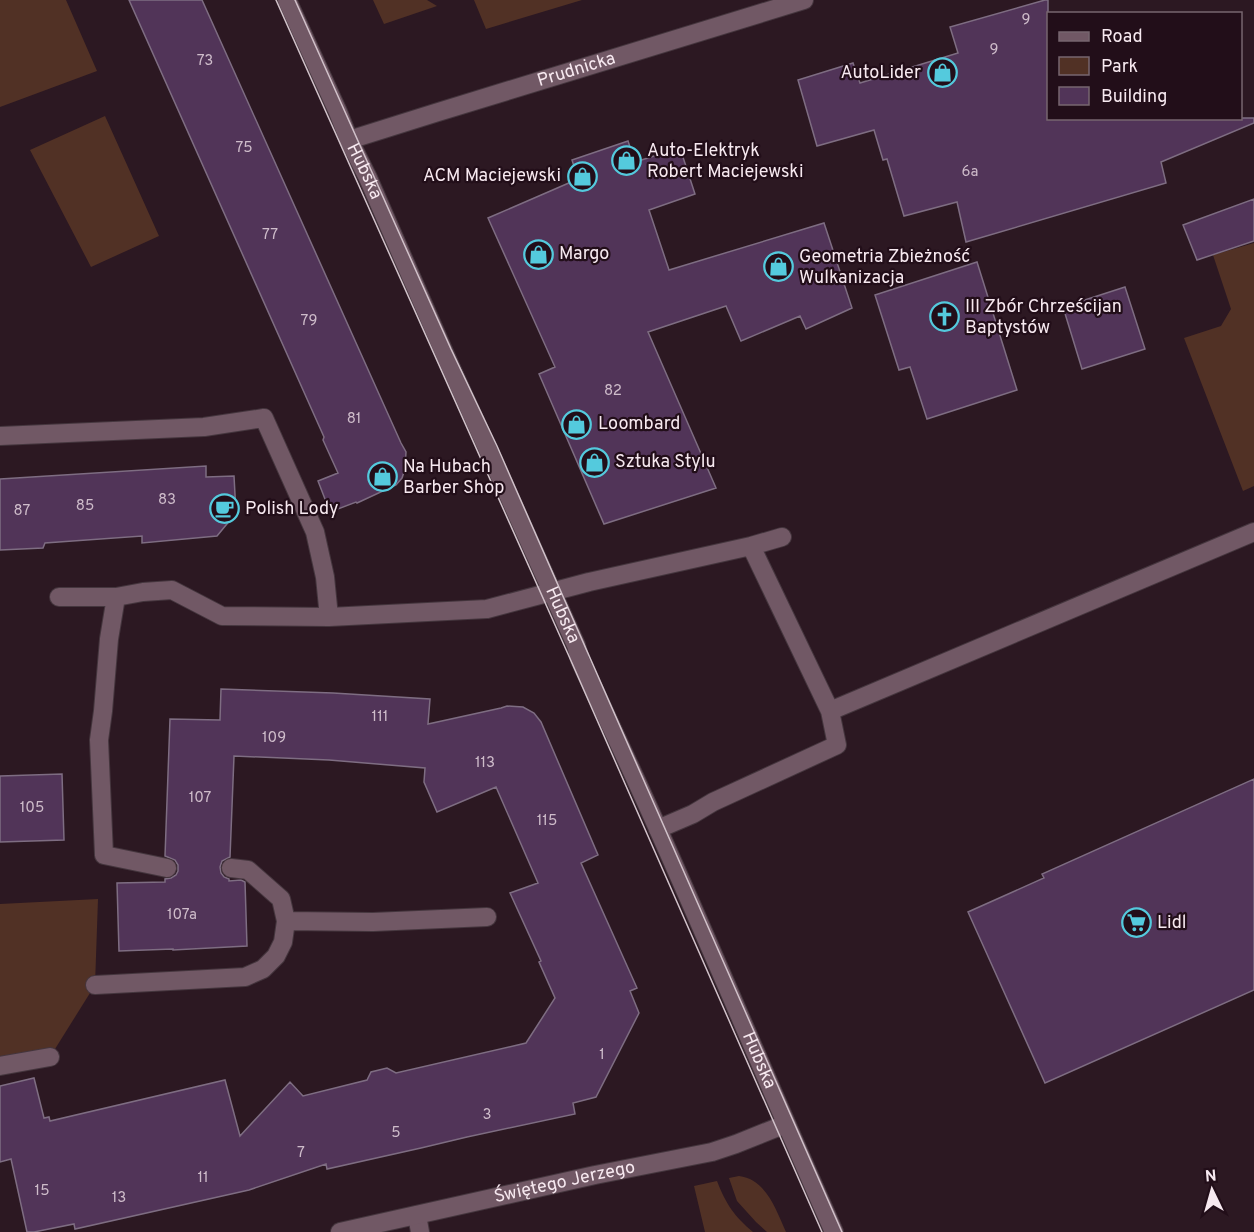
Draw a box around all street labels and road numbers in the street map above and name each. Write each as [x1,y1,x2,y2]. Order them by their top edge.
street label: Prudnicka [534,47,618,93]
street label: Hubska [341,139,387,203]
street label: Hubska [540,583,585,647]
street label: Hubska [737,1028,781,1092]
street label: Świętego Jerzego [491,1156,637,1209]

